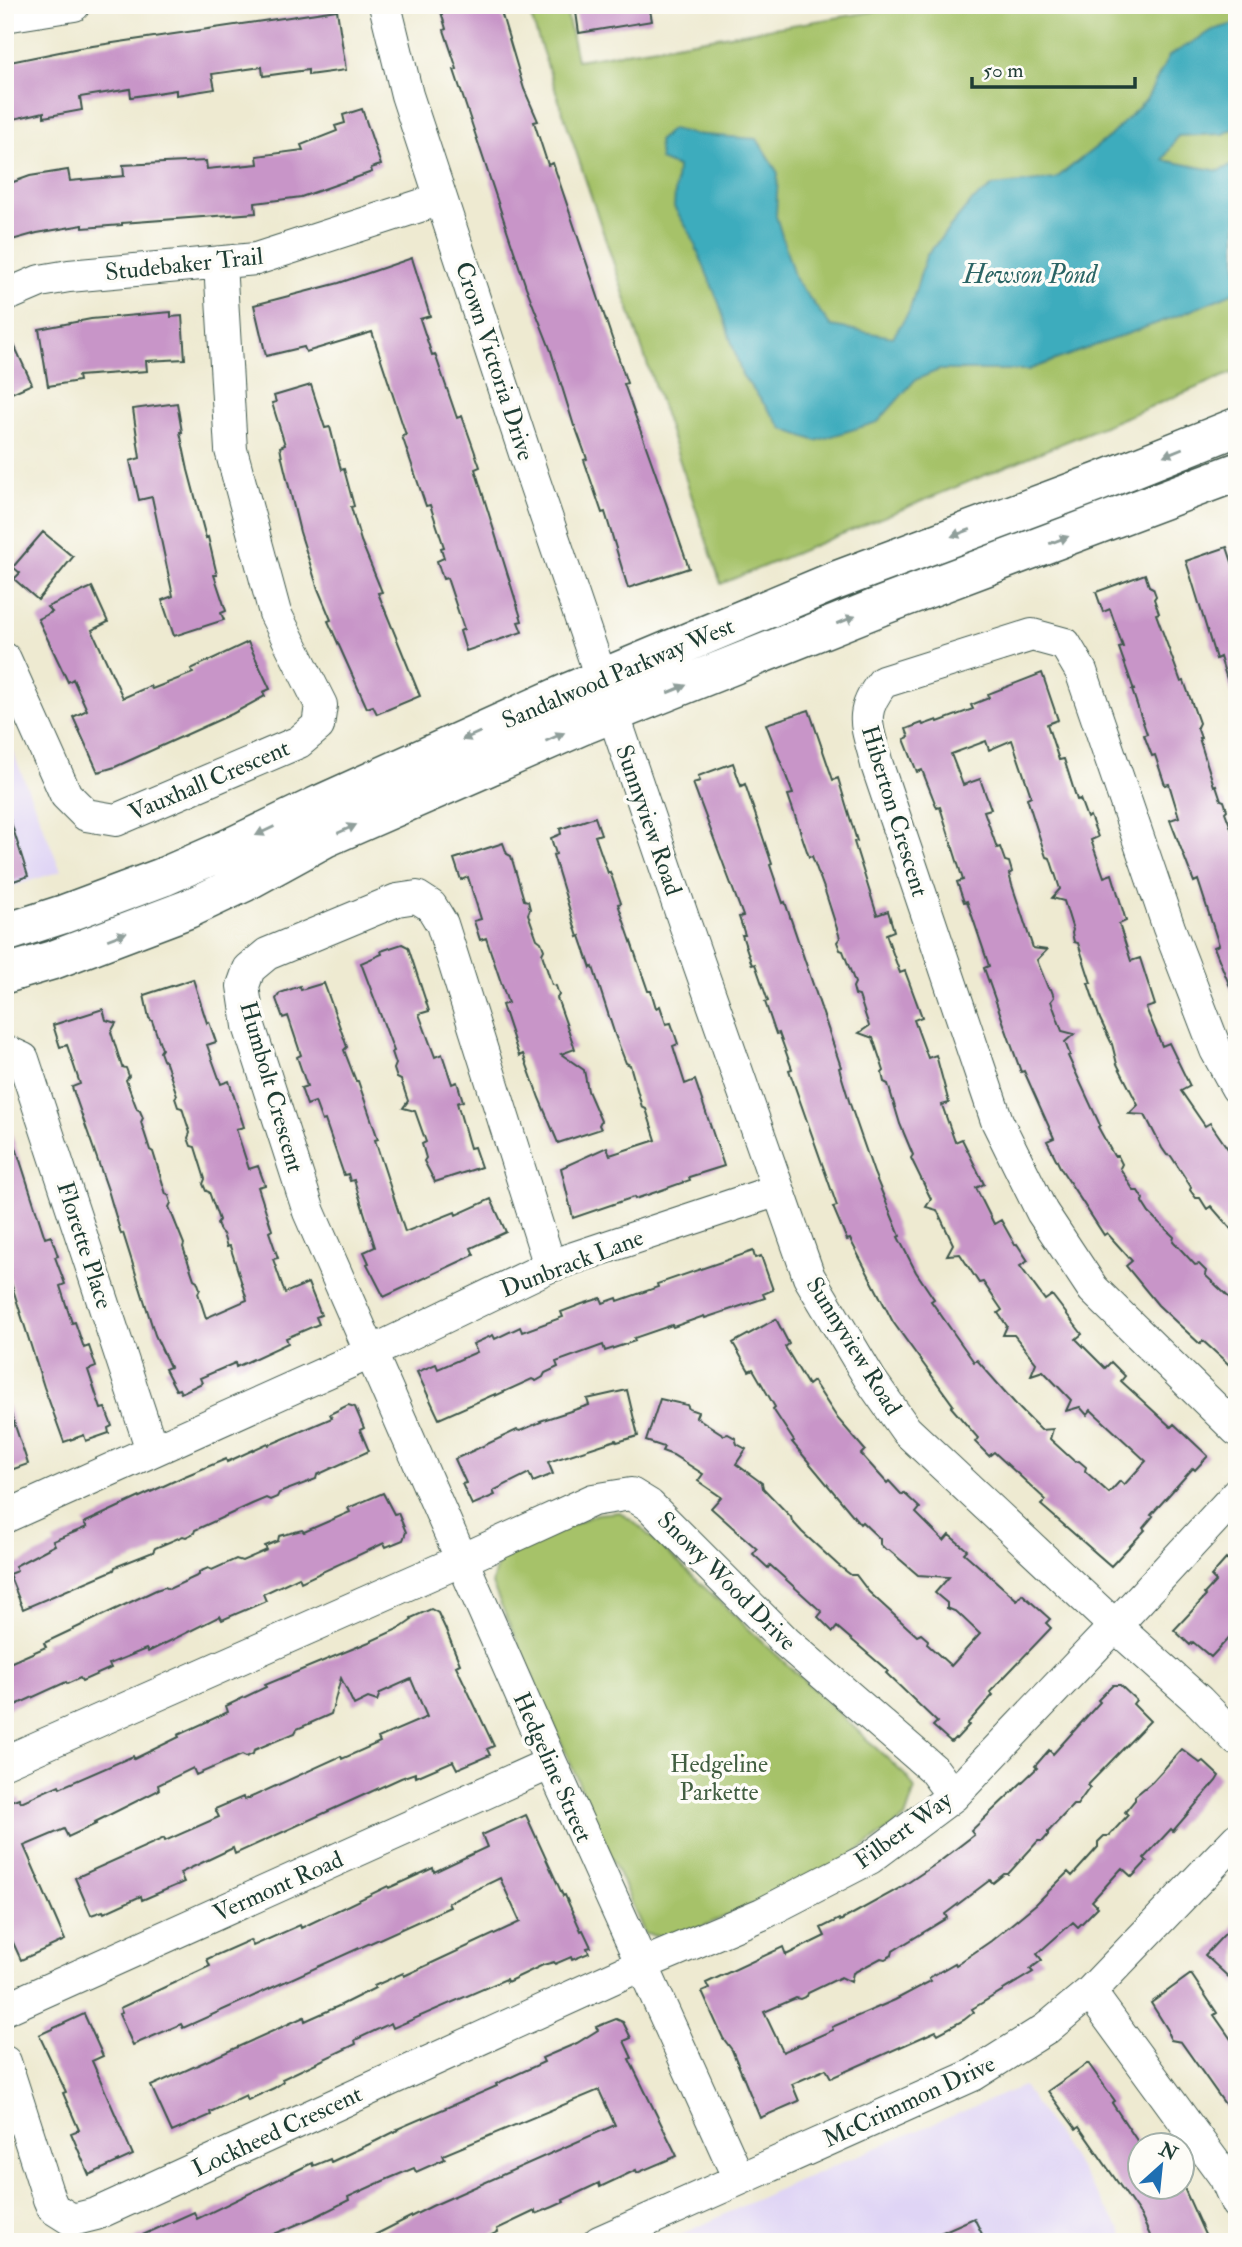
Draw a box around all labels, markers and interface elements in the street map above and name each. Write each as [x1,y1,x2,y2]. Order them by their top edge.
scale bar [972,46,1135,90]
text: 50 m [983,57,1024,84]
street label: Studebaker Trail [103,241,265,288]
street label: Crown Victoria Drive [448,258,541,464]
water label: Hewson Pond [962,259,1099,291]
one-way arrow [1163,447,1184,458]
one-way arrow [950,528,971,539]
one-way arrow [1049,534,1070,545]
street label: Sandalwood Parkway West [497,610,739,736]
one-way arrow [836,615,857,626]
one-way arrow [666,684,687,695]
street label: Hiberton Crescent [854,722,935,901]
one-way arrow [461,730,481,742]
one-way arrow [545,731,565,743]
street label: Vauxhall Crescent [124,733,295,828]
street label: Sunnyview Road [608,741,689,900]
one-way arrow [337,823,357,835]
one-way arrow [255,826,275,837]
one-way arrow [106,930,127,941]
street label: Humbolt Crescent [232,998,311,1176]
street label: Florette Place [49,1178,120,1313]
street label: Dunbrack Lane [496,1222,648,1305]
street label: Sunnyview Road [799,1271,909,1421]
street label: Snowy Wood Drive [650,1505,803,1658]
street label: Hedgeline Street [506,1687,600,1847]
park label: Hedgeline Parkette [670,1749,768,1808]
street label: Filbert Way [848,1784,959,1876]
street label: Vermont Road [208,1844,348,1929]
street label: McCrimmon Drive [818,2048,1000,2155]
street label: Lockheed Crescent [187,2078,367,2184]
north arrow [1126,2132,1196,2202]
text: N [1154,2137,1182,2167]

